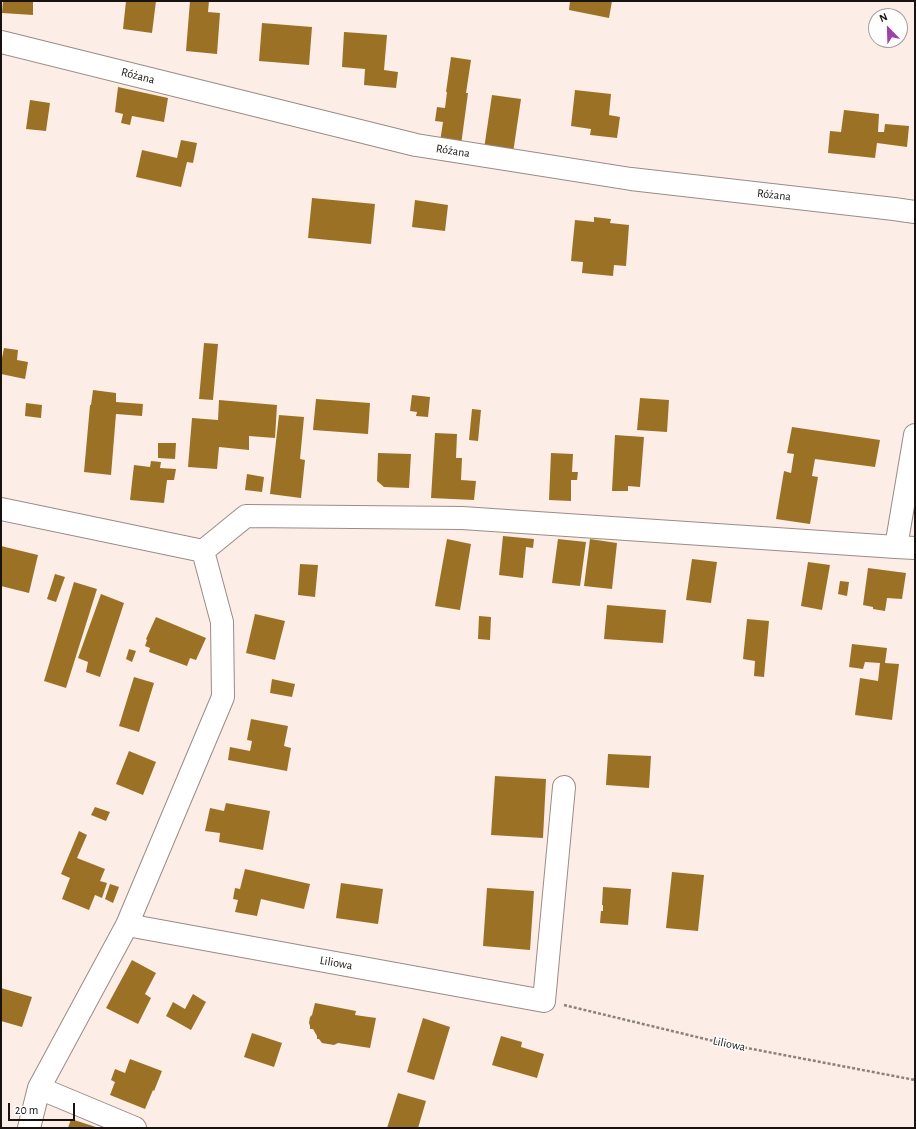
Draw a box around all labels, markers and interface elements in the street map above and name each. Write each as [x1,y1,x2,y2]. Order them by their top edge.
north arrow [868,8,908,48]
text: N [878,11,889,24]
street label: Różana [120,65,156,87]
street label: Różana [435,141,471,161]
street label: Różana [756,186,792,204]
street label: Liliowa [319,953,353,973]
street label: Liliowa [711,1034,747,1054]
scale bar [10,1095,77,1121]
text: 20 m [15,1104,38,1116]

